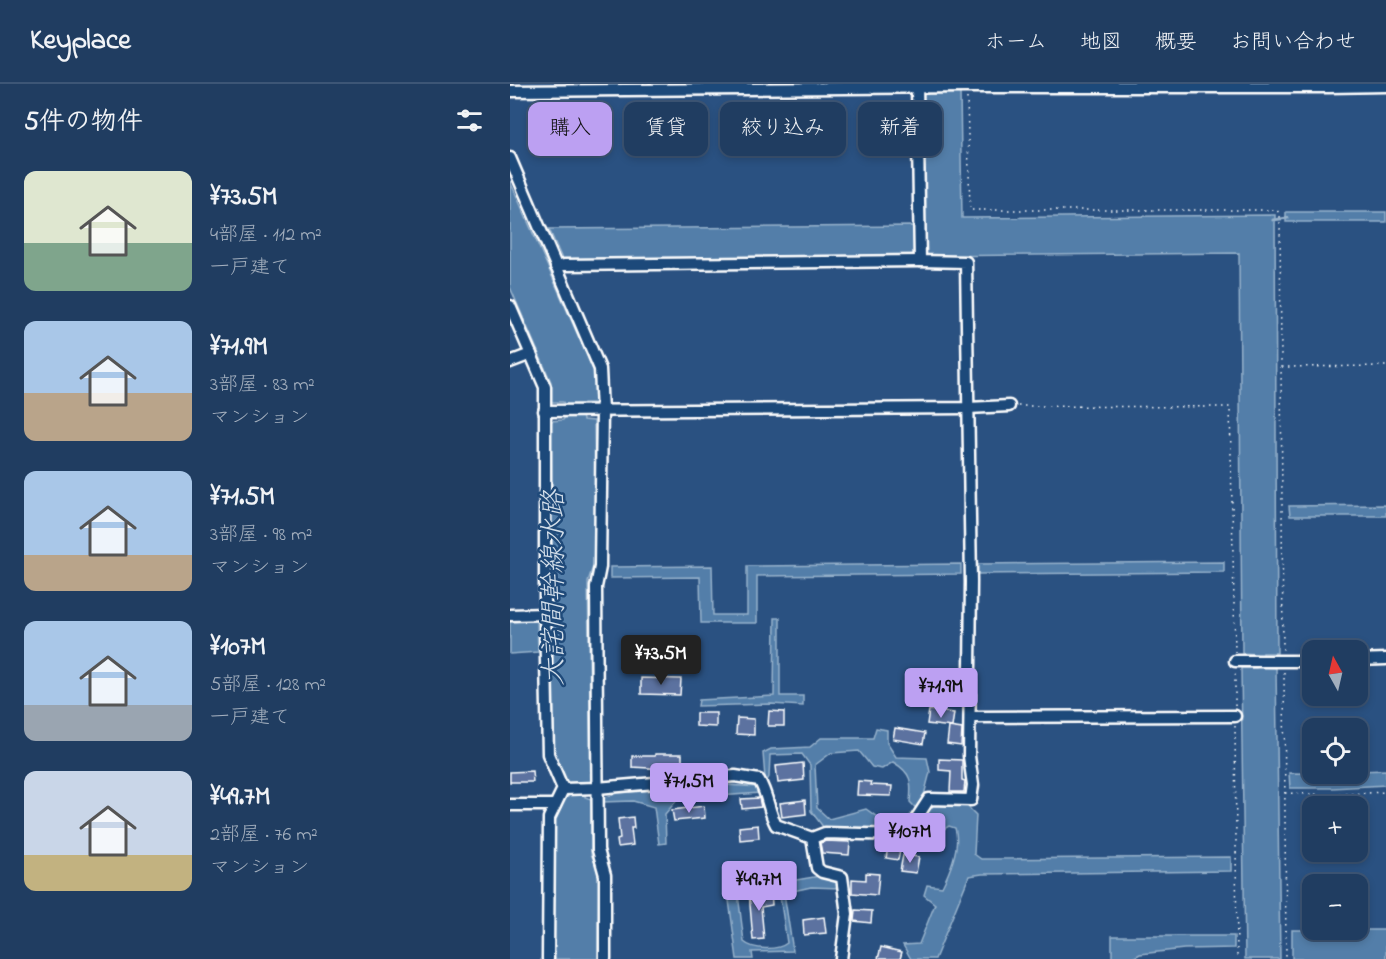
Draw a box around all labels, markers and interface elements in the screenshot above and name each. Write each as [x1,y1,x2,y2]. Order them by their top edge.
text: Keyplace [30,21,131,62]
text: ホーム [985,28,1047,58]
text: 地図 [1080,28,1122,58]
text: 概要 [1155,28,1197,58]
text: お問い合わせ [1230,28,1356,58]
chip: 購入 [528,102,612,156]
chip: 賃貸 [624,102,708,156]
chip: 絞り込み [720,102,846,156]
chip: 新着 [858,102,942,156]
text: 5件の物件 [24,104,143,142]
icon: filters [453,104,486,137]
text: ¥73.5M [210,179,278,217]
icon: home [72,195,144,267]
text: 4部屋 · 112 m² [210,221,322,250]
text: 一戸建て [210,254,290,283]
text: ¥71.9M [210,329,268,367]
icon: home [72,345,144,417]
text: 3部屋 · 83 m² [210,371,315,400]
text: マンション [210,404,309,433]
text: ¥71.5M [210,479,275,517]
water label: 大詫間幹線水路 [535,488,576,686]
icon: home [72,495,144,567]
text: 3部屋 · 98 m² [210,521,313,550]
text: マンション [210,554,309,583]
text: ¥107M [210,629,266,667]
pin: ¥73.5M [612,635,710,686]
text: ¥73.5M [635,640,687,669]
north arrow [1302,640,1368,706]
map controls [1302,640,1368,940]
icon: home [72,645,144,717]
pin: ¥71.9M [892,668,990,719]
text: 5部屋 · 128 m² [210,671,326,700]
text: ¥71.9M [919,673,963,702]
text: 一戸建て [210,704,290,733]
button: locate [1302,718,1368,784]
pin: ¥71.5M [640,763,738,814]
text: ¥71.5M [664,768,714,797]
text: ¥49.7M [210,779,270,817]
icon: home [72,795,144,867]
button: + [1302,796,1368,862]
pin: ¥107M [868,813,952,864]
text: ¥107M [888,818,932,847]
text: 2部屋 · 76 m² [210,821,318,850]
text: マンション [210,854,309,883]
pin: ¥49.7M [710,861,808,912]
text: ¥49.7M [736,866,782,895]
button: − [1302,874,1368,940]

